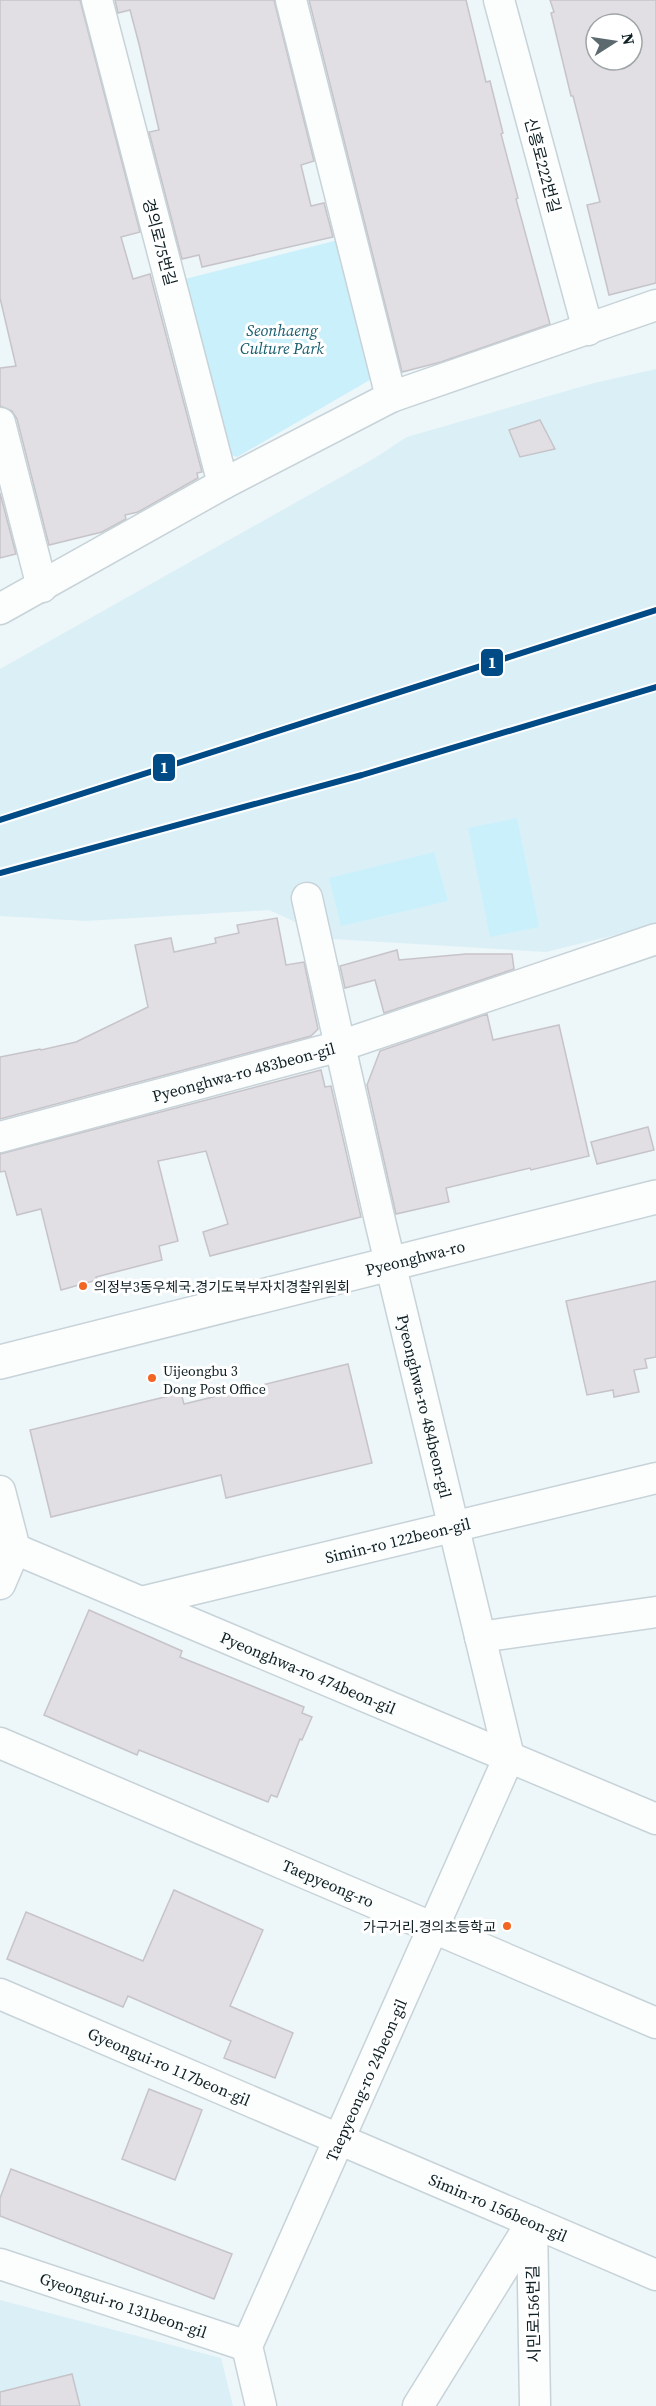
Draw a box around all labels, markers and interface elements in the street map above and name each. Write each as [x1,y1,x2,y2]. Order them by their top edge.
north arrow [584,12,644,72]
text: N [617,31,641,47]
street label: 신흥로222번길 [520,115,566,215]
street label: 경의로75번길 [138,196,182,288]
park label: Seonhaeng Culture Park [240,319,324,359]
line badge: 1 [480,648,504,677]
text: 1 [488,651,496,673]
line badge: 1 [152,753,176,782]
text: 1 [160,756,168,778]
street label: Pyeonghwa-ro 483beon-gil [150,1037,338,1107]
street label: Pyeonghwa-ro [363,1234,467,1281]
place label: 의정부3동우체국.경기도북부자치경찰위원회 [94,1277,350,1297]
marker: 의정부3동우체국.경기도북부자치경찰위원회 [77,1280,89,1292]
street label: Pyeonghwa-ro 484beon-gil [392,1312,457,1501]
place label: Uijeongbu 3 Dong Post Office [163,1361,266,1399]
marker: Uijeongbu 3 Dong Post Office [146,1372,158,1384]
street label: Simin-ro 122beon-gil [323,1512,473,1568]
street label: Pyeonghwa-ro 474beon-gil [217,1626,399,1719]
street label: Taepyeong-ro [279,1854,378,1913]
place label: 가구거리.경의초등학교 [363,1917,496,1937]
marker: 가구거리.경의초등학교 [501,1920,513,1932]
street label: Taepyeong-ro 24beon-gil [320,1995,412,2165]
street label: Gyeongui-ro 117beon-gil [84,2022,254,2111]
street label: Simin-ro 156beon-gil [425,2168,571,2247]
street label: 시민로156번길 [521,2265,545,2363]
street label: Gyeongui-ro 131beon-gil [37,2267,210,2343]

